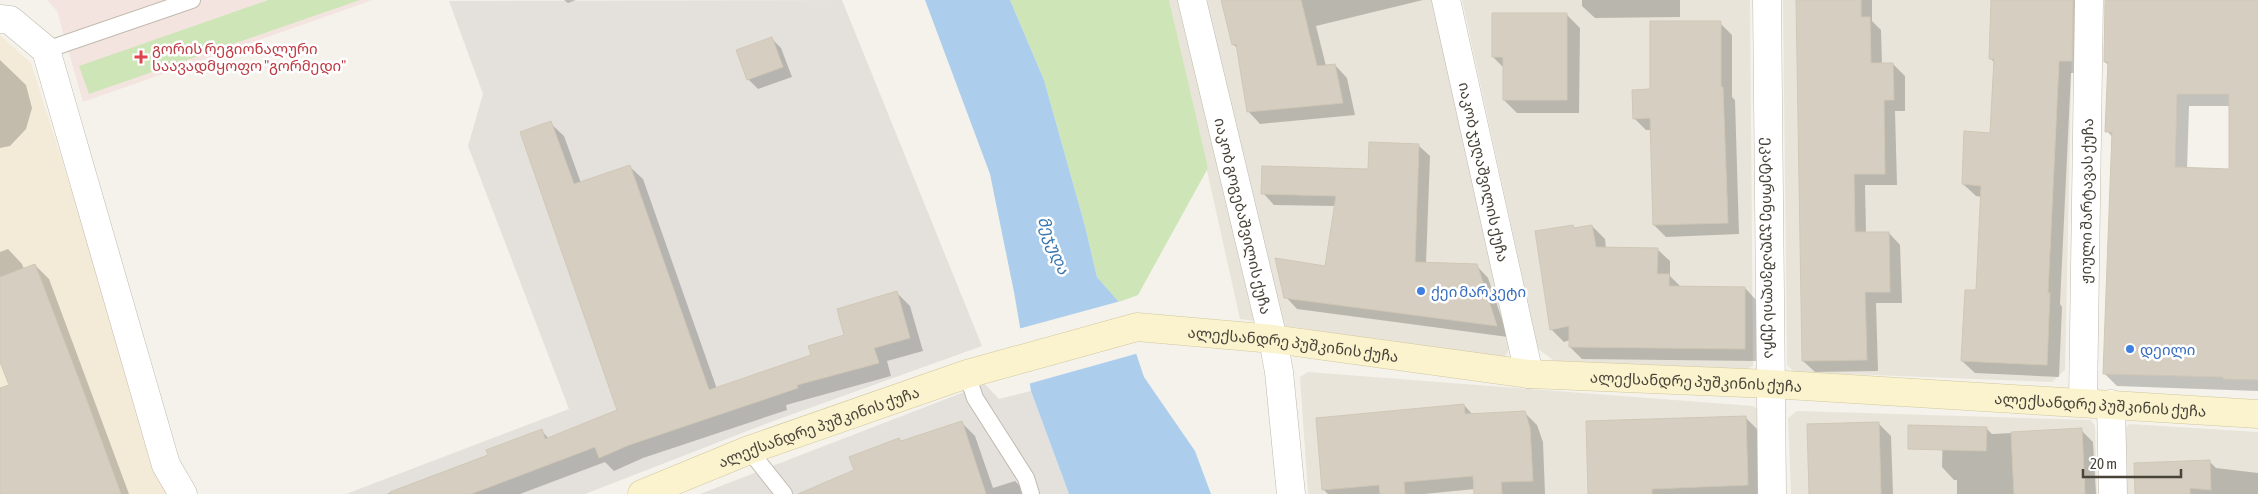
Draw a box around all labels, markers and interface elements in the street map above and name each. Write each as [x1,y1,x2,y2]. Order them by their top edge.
place label: გორის რეგიონალური საავადმყოფო "გორმედი" [152,40,346,75]
marker: გორის რეგიონალური საავადმყოფო "გორმედი" [134,50,148,64]
street label: იაკობ ჯუღაშვილის ქუჩა [1456,80,1512,263]
street label: იაკობ გოგებაშვილის ქუჩა [1212,116,1275,316]
street label: ჟიული შარტავას ქუჩა [2076,118,2096,284]
street label: ეკატერინე ჯუღაშვილის ქუჩა [1759,137,1779,359]
water label: მეჯუდა [1034,214,1073,277]
place label: ქეი მარკეტი [1431,283,1526,301]
marker: ქეი მარკეტი [1415,285,1427,297]
street label: ალექსანდრე პუშკინის ქუჩა [1187,323,1400,365]
place label: დეილი [2140,341,2195,359]
marker: დეილი [2124,343,2136,355]
street label: ალექსანდრე პუშკინის ქუჩა [1590,368,1803,394]
street label: ალექსანდრე პუშკინის ქუჩა [715,383,921,470]
street label: ალექსანდრე პუშკინის ქუჩა [1994,389,2207,419]
scale bar [2083,446,2180,478]
text: 20 m [2090,455,2117,472]

